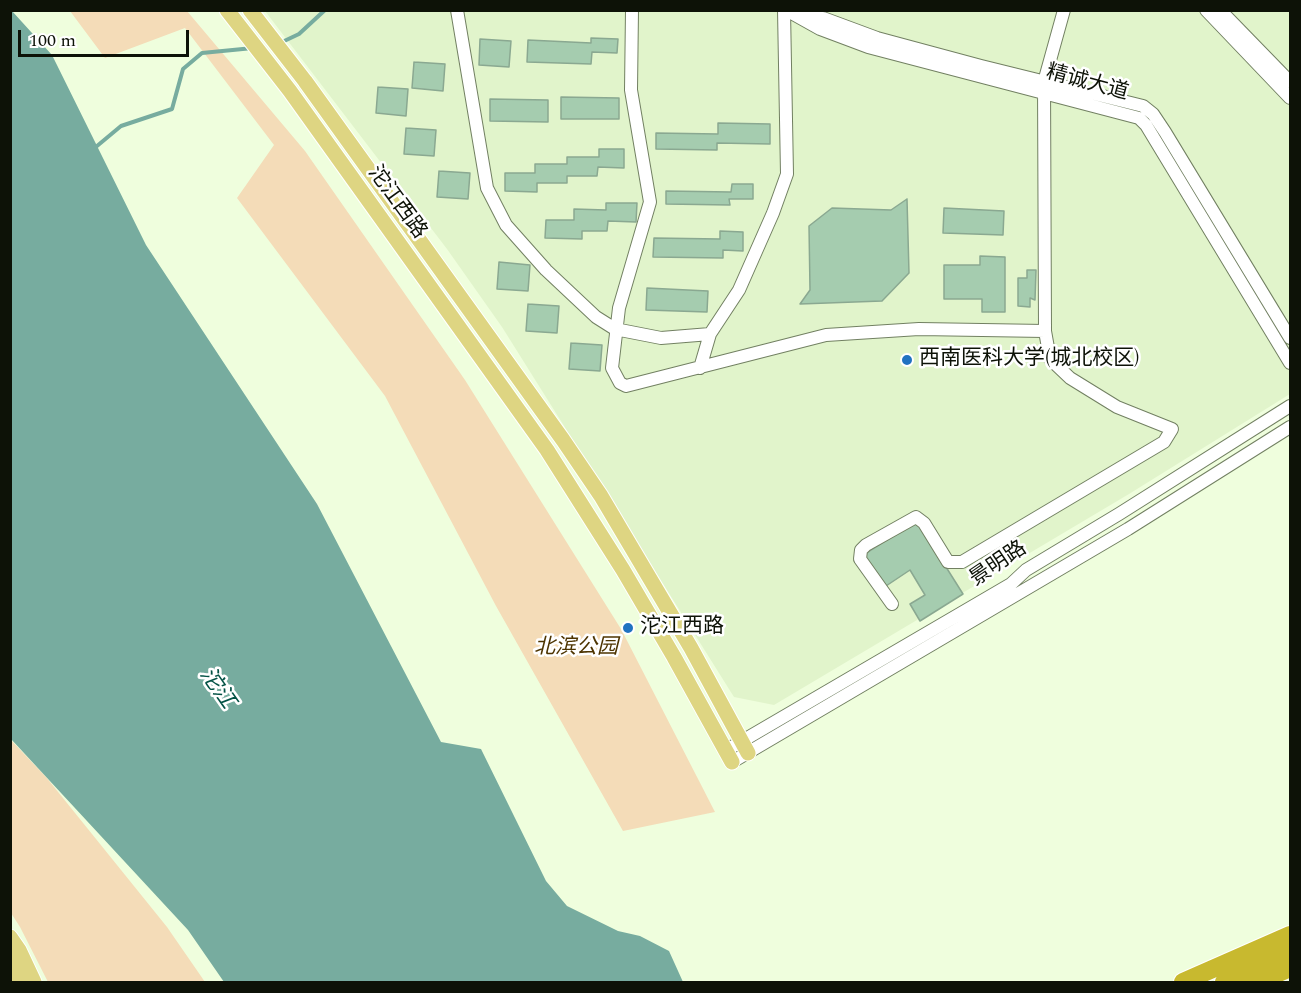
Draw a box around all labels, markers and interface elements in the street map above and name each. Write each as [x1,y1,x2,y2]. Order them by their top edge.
scale bar [21,18,192,56]
text: 100 m [29,27,76,54]
street label: 精诚大道 [1043,61,1131,107]
street label: 沱江西路 [361,162,431,244]
place label: 西南医科大学(城北校区) [919,347,1139,373]
marker: 西南医科大学(城北校区) [900,353,914,367]
street label: 景明路 [966,537,1032,593]
place label: 沱江西路 [640,615,724,641]
marker: 沱江西路 [621,621,635,635]
park label: 北滨公园 [534,636,618,662]
water label: 沱江 [193,663,239,715]

